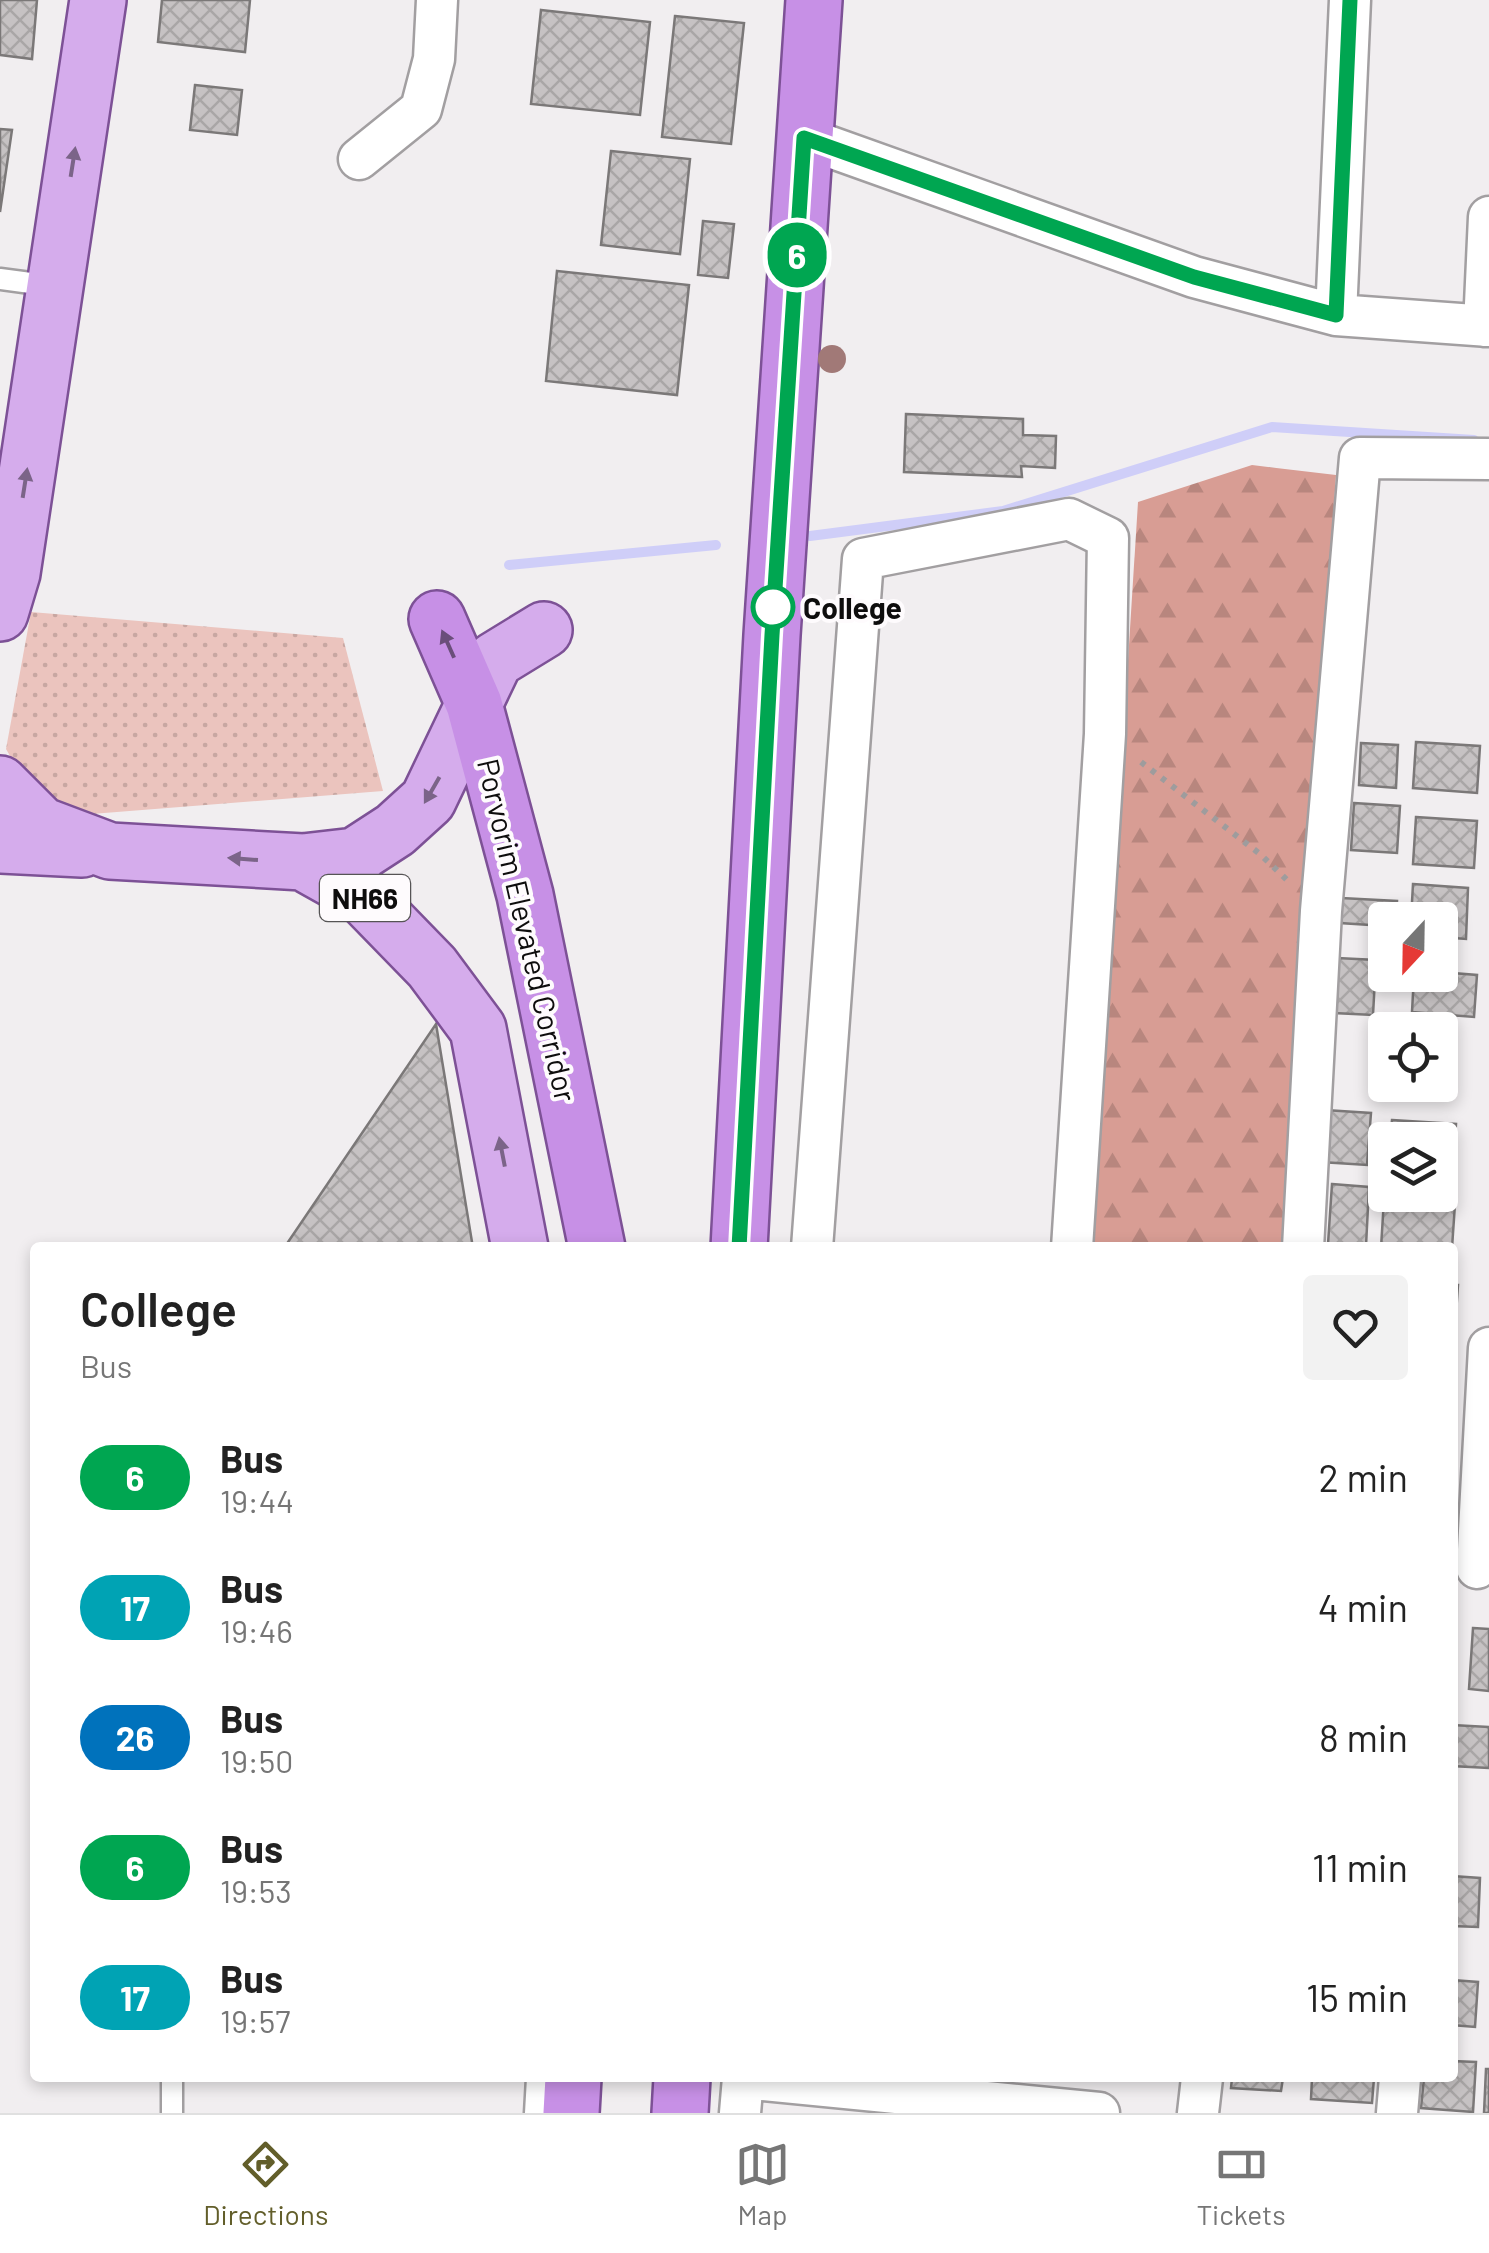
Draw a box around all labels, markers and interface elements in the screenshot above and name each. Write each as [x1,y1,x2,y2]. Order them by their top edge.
one-way arrow [66,145,82,177]
line badge: 6 [764,222,830,288]
text: 6 [788,234,806,276]
one-way arrow [18,467,34,498]
marker: College [752,586,794,628]
place label: College [803,589,902,625]
one-way arrow [440,629,456,659]
street label: Porvorim Elevated Corridor [471,755,585,1105]
one-way arrow [423,776,441,804]
one-way arrow [227,851,259,867]
road number: NH66 [320,875,410,921]
north arrow [1368,902,1458,992]
map controls [1368,902,1458,1212]
button: locate [1368,1012,1458,1102]
button: layers [1368,1122,1458,1212]
one-way arrow [493,1136,509,1167]
button: heart [1303,1275,1408,1380]
text: College [80,1279,237,1337]
text: Bus [80,1346,132,1384]
text: Bus [220,1435,283,1481]
text: 2 min [1318,1454,1408,1500]
text: 6 [126,1456,144,1498]
text: 19:44 [220,1481,294,1519]
text: Bus [220,1565,283,1611]
text: 4 min [1318,1584,1408,1630]
text: 17 [120,1586,150,1628]
text: 19:46 [220,1611,293,1649]
text: Bus [220,1695,283,1741]
text: 8 min [1319,1714,1408,1760]
text: 26 [116,1716,154,1758]
text: 19:50 [220,1741,293,1779]
text: Bus [220,1825,283,1871]
text: 11 min [1312,1844,1408,1890]
text: 6 [126,1846,144,1888]
text: 19:53 [220,1871,292,1909]
text: Bus [220,1955,283,2001]
text: 15 min [1306,1974,1408,2020]
text: 17 [120,1976,150,2018]
text: 19:57 [220,2001,290,2039]
tab: Directions [203,2137,328,2231]
tab: Map [735,2137,790,2231]
tab: Tickets [1197,2137,1286,2231]

